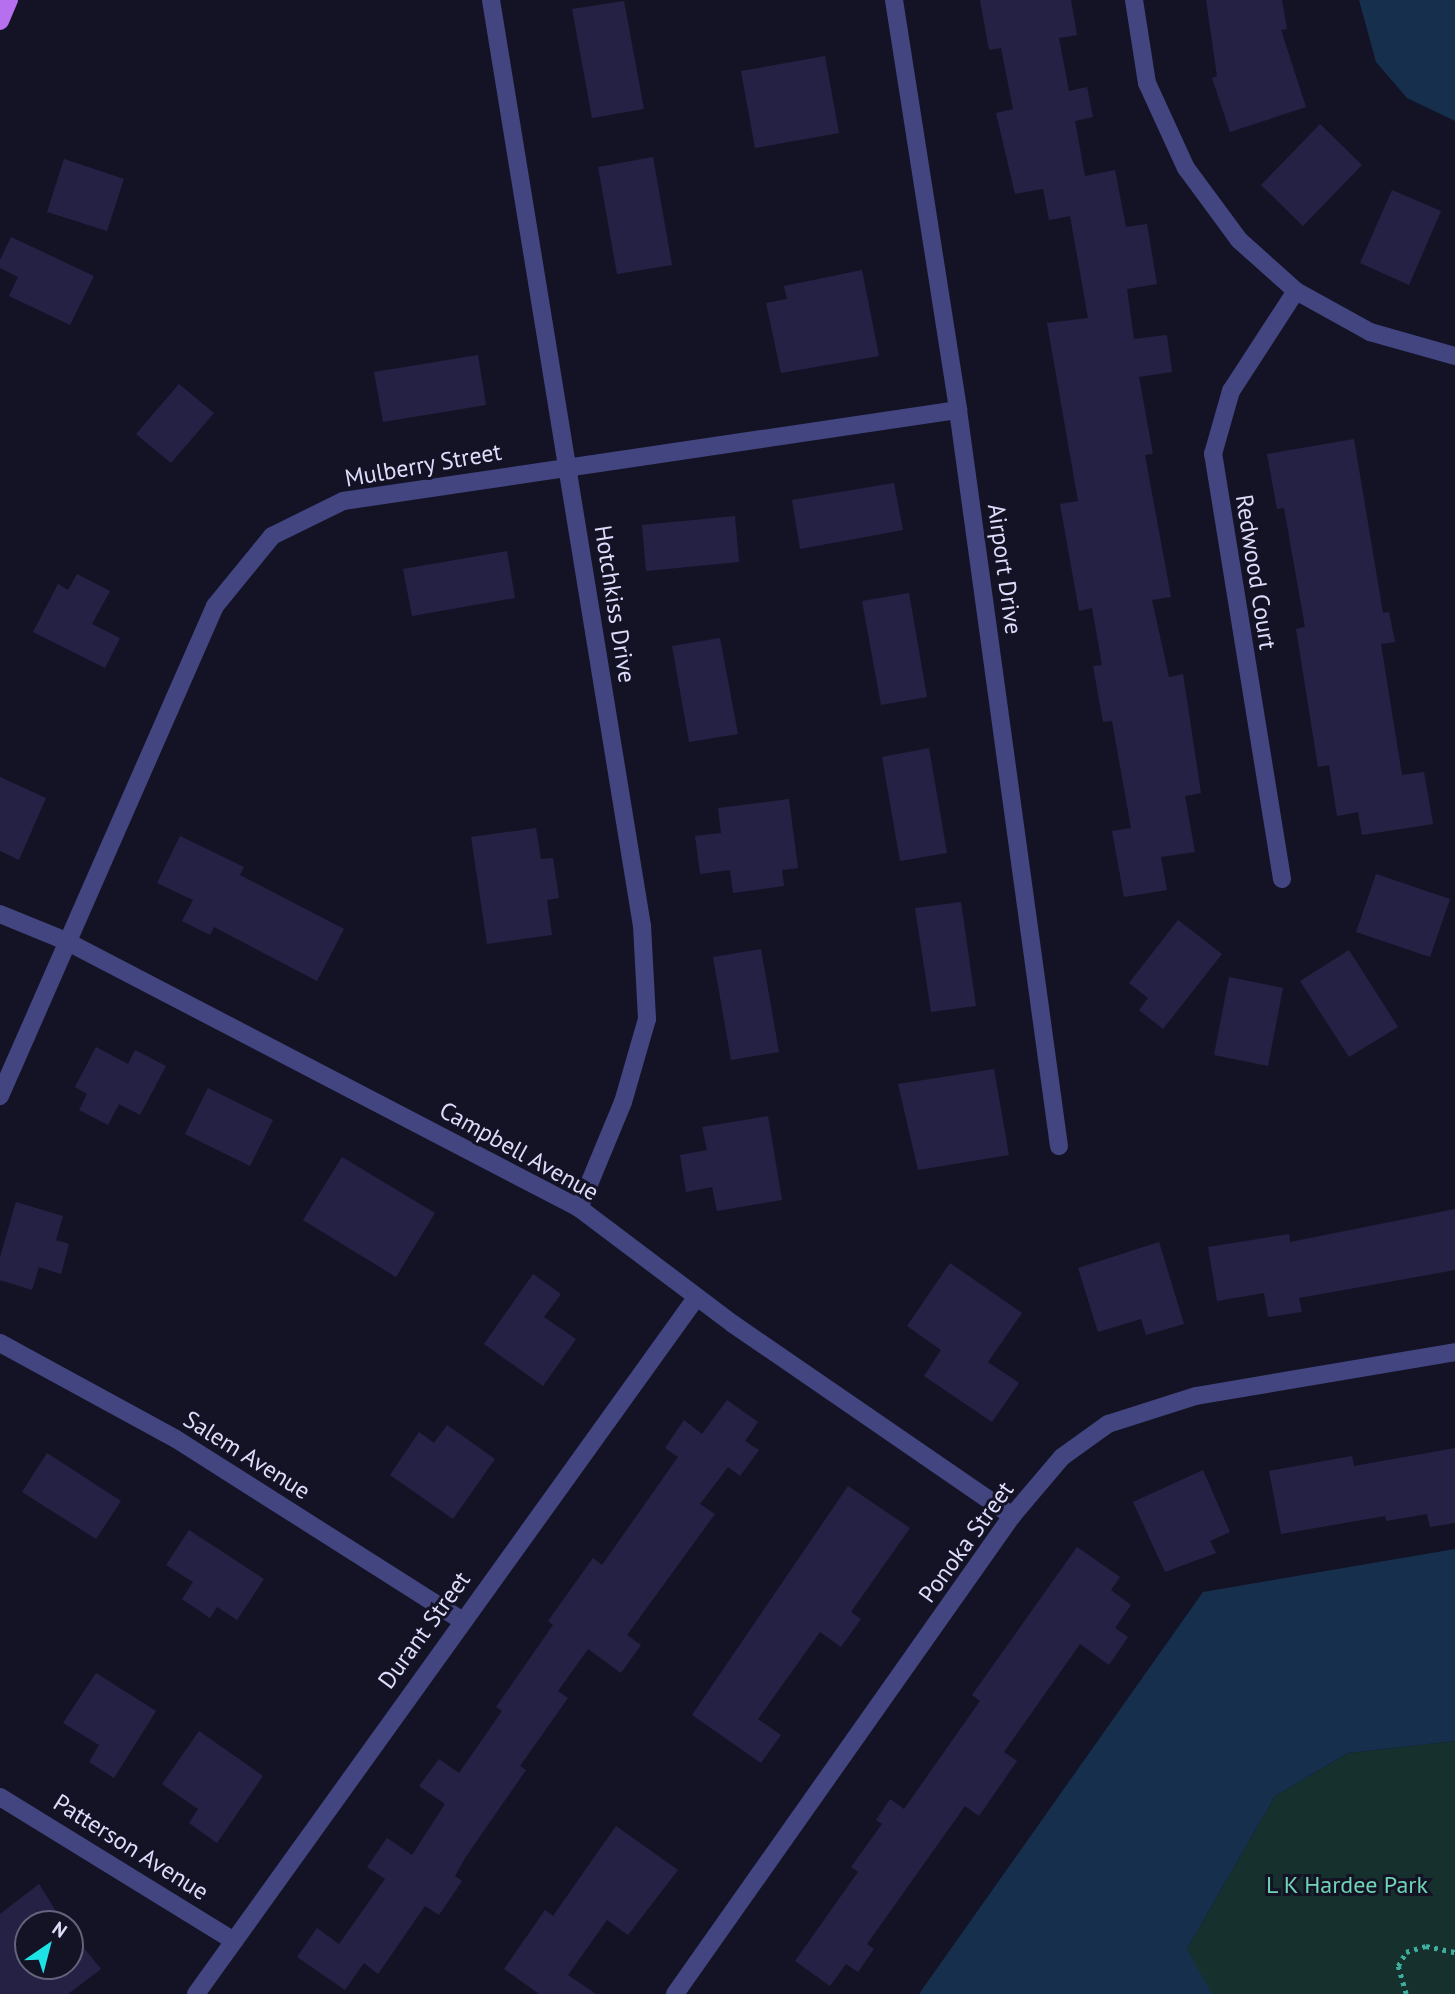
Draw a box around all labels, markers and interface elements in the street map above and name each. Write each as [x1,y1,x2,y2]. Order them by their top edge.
street label: Mulberry Street [342,437,504,493]
street label: Redwood Court [1230,493,1282,651]
street label: Airport Drive [982,502,1028,636]
street label: Hotchkiss Drive [588,523,642,685]
street label: Campbell Avenue [434,1095,604,1207]
street label: Salem Avenue [178,1404,316,1506]
street label: Ponoka Street [912,1476,1020,1608]
street label: Durant Street [372,1566,476,1694]
street label: Patterson Avenue [48,1788,214,1906]
park label: L K Hardee Park [1265,1871,1429,1899]
north arrow [14,1910,84,1980]
text: N [48,1916,72,1943]

